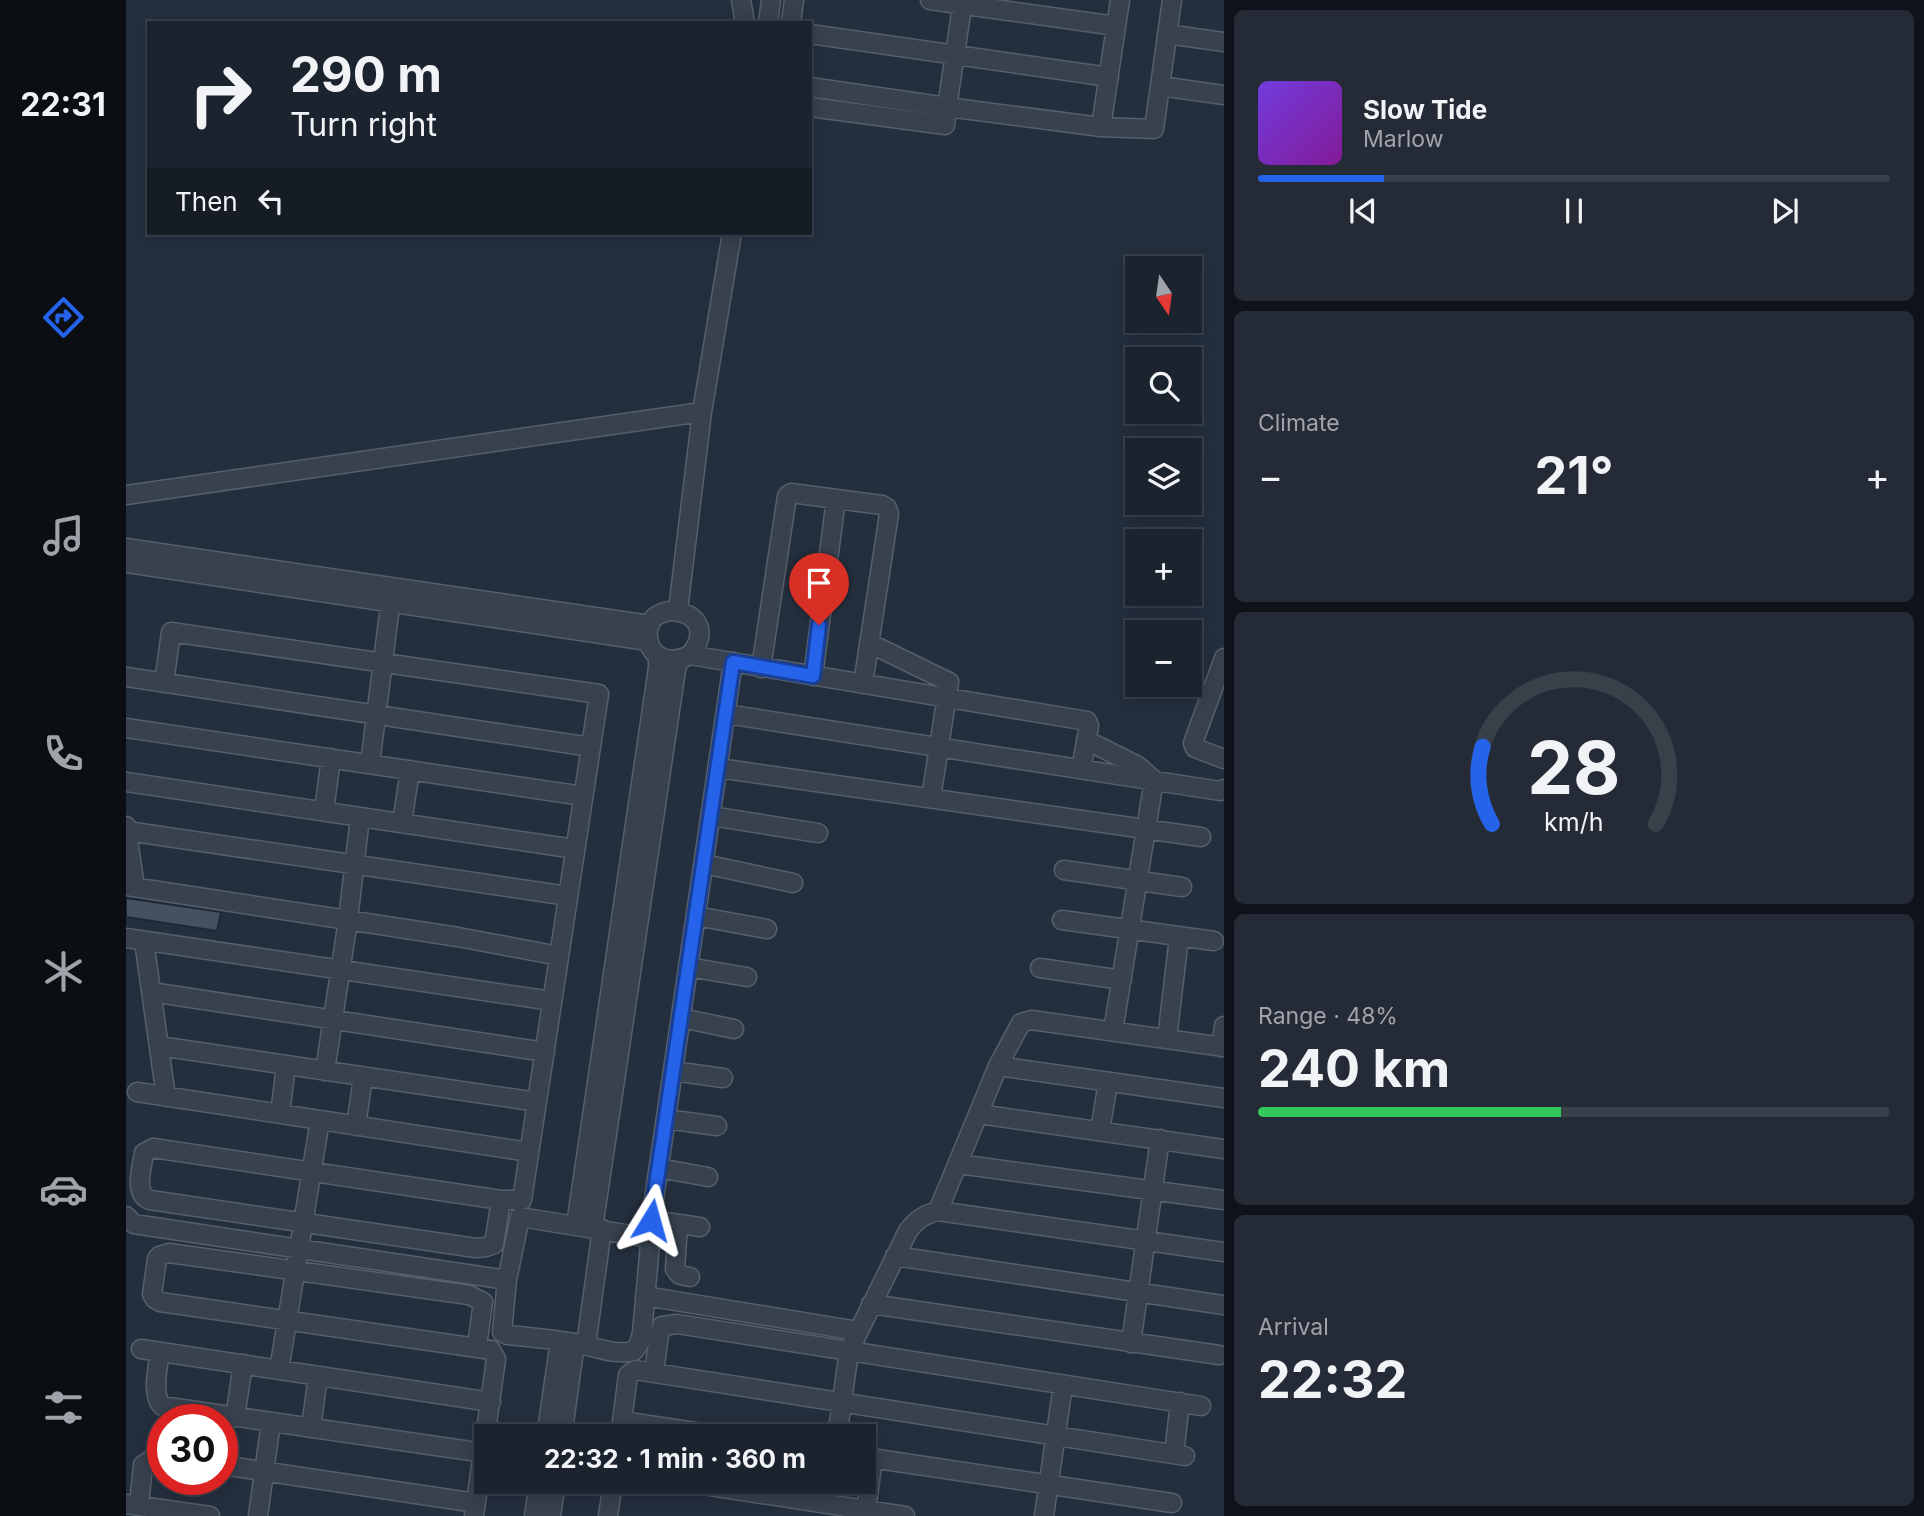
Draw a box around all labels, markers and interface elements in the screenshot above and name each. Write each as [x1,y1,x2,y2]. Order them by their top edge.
text: 290 m [290,45,442,104]
icon: right [175,49,266,140]
text: 22:31 [20,85,106,124]
text: Slow Tide [1363,94,1487,125]
text: Turn right [290,105,437,144]
text: Marlow [1363,125,1443,153]
icon: left [252,182,290,220]
text: Then [175,186,238,217]
icon: previous [1344,192,1382,230]
icon: pause [1555,192,1593,230]
icon: next [1766,192,1804,230]
north arrow [1125,256,1202,332]
map controls [1125,256,1202,697]
icon: directions [39,293,88,342]
button: search [1125,347,1202,424]
text: Climate [1258,409,1340,437]
button: layers [1125,438,1202,515]
text: 21° [1534,444,1614,507]
text: − [1258,453,1283,499]
text: + [1865,453,1890,499]
icon: music [39,511,88,560]
button: + [1125,529,1202,606]
pin [789,553,849,625]
icon: arrive [800,564,838,602]
button: − [1125,620,1202,697]
text: 28 [1527,723,1621,812]
icon: phone [39,729,88,778]
text: km/h [1544,807,1604,837]
icon: climate [39,947,88,996]
text: Range · 48% [1258,1002,1398,1030]
text: 240 km [1258,1037,1450,1100]
icon: car [39,1165,88,1214]
position arrow [614,1183,688,1257]
text: Arrival [1258,1313,1329,1341]
text: 22:32 [1258,1348,1407,1411]
icon: filters [39,1383,88,1432]
speed limit sign: 30 [147,1404,238,1495]
text: 22:32 · 1 min · 360 m [544,1443,806,1474]

